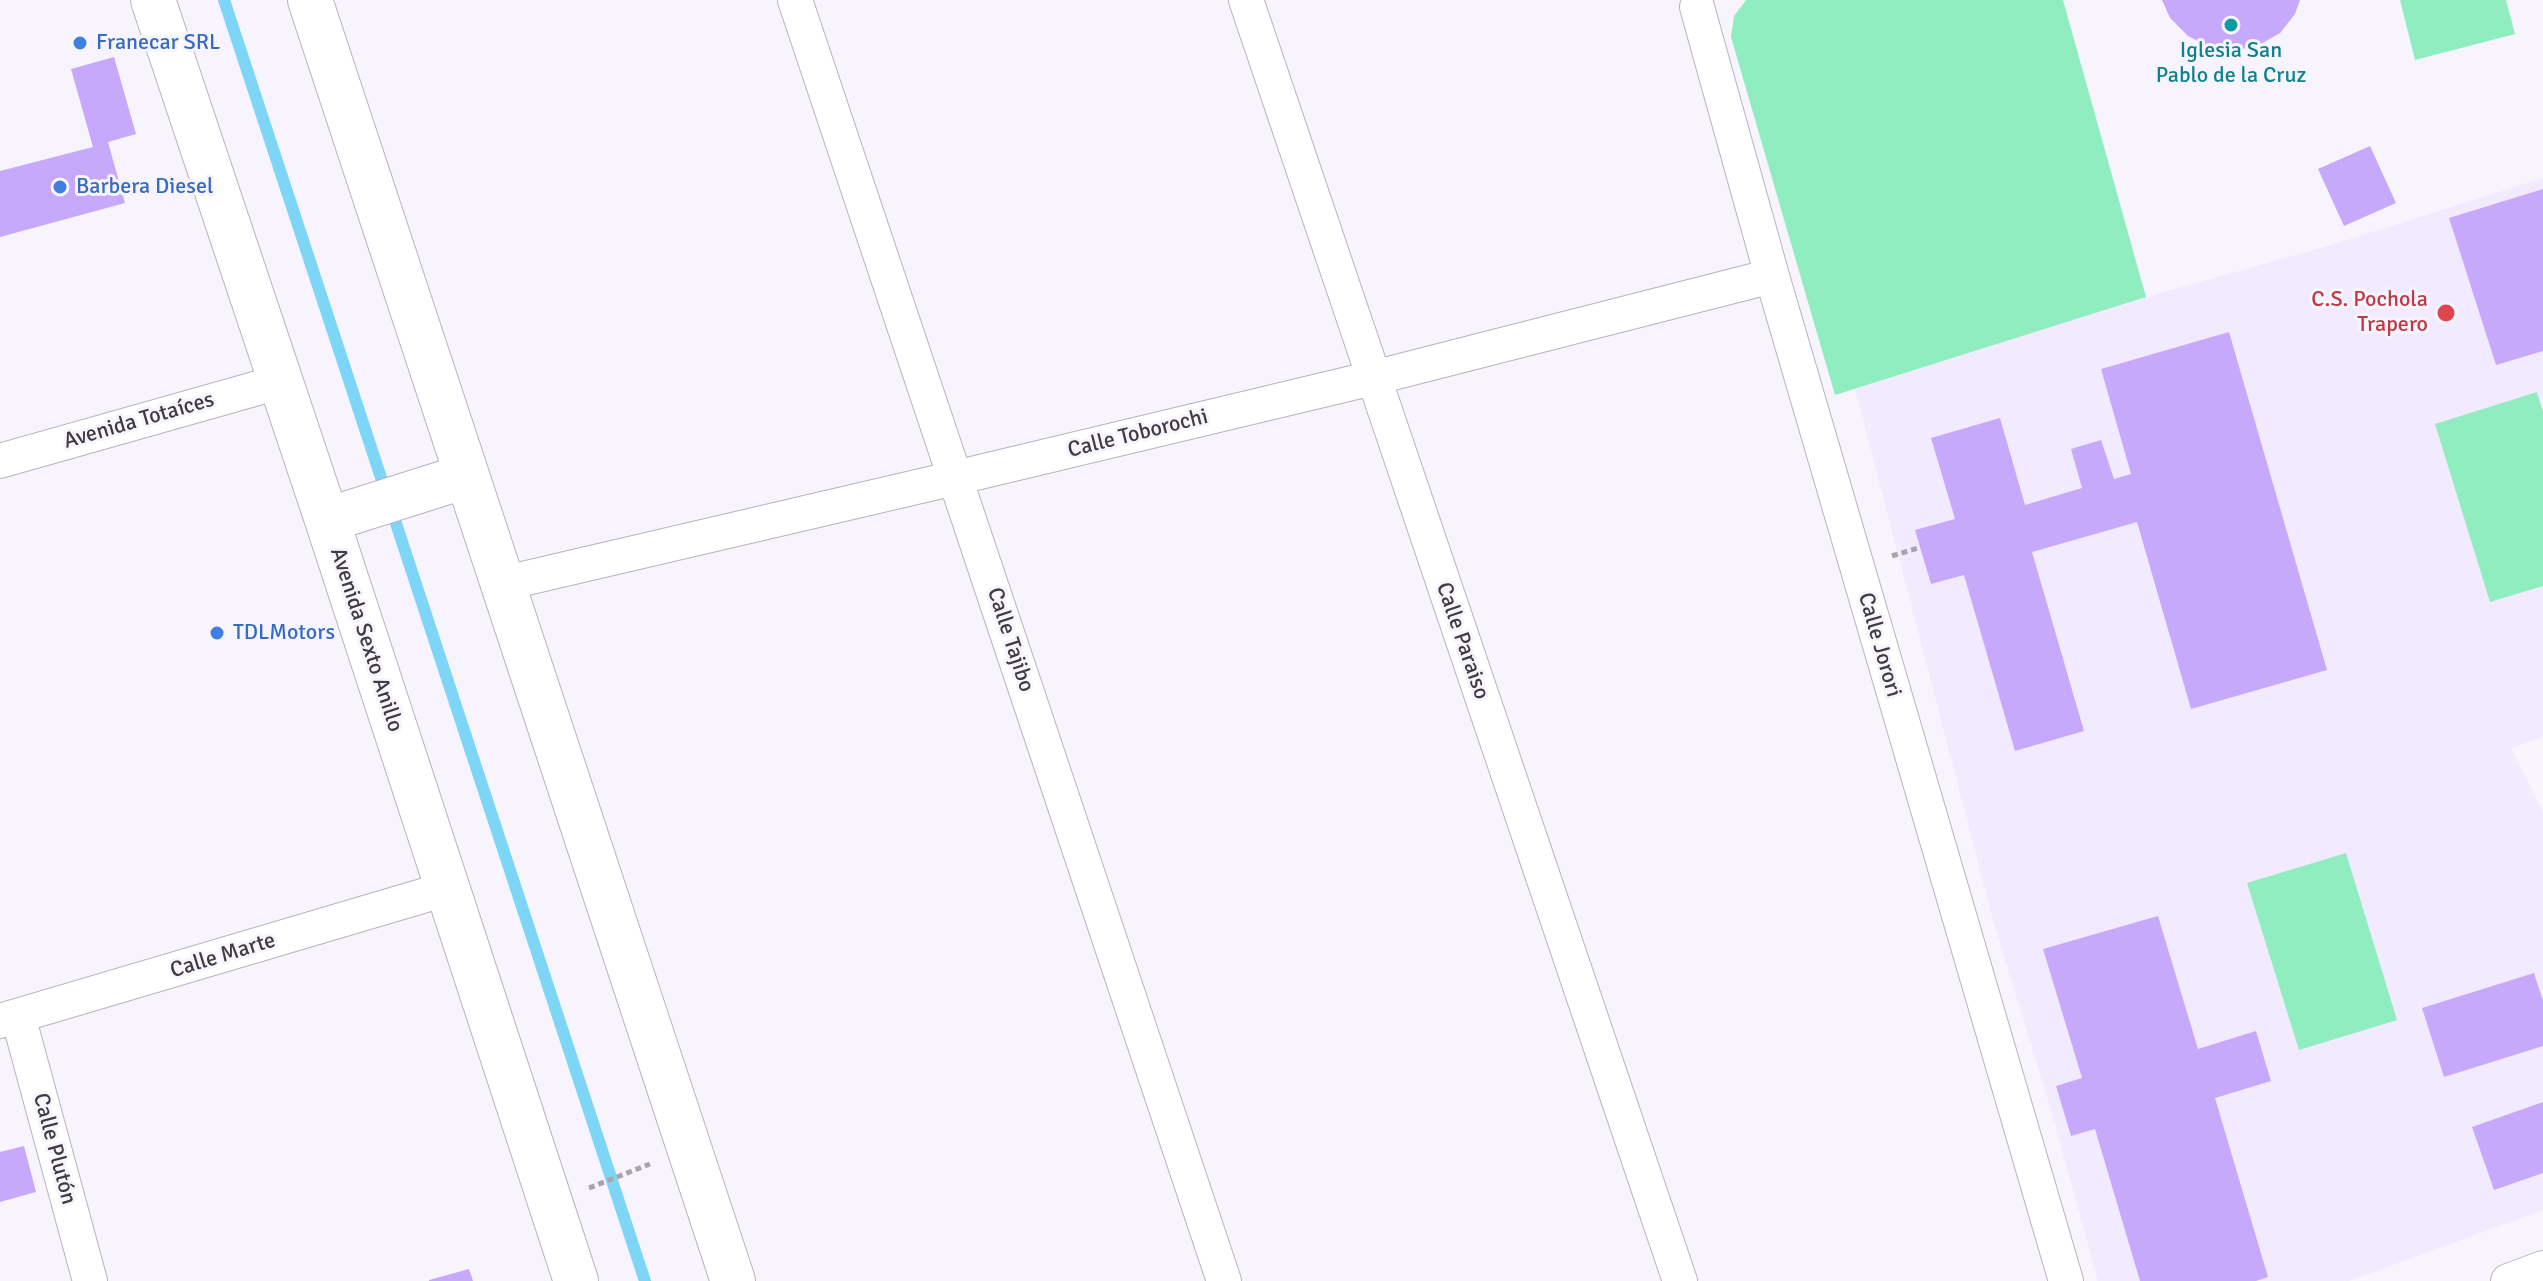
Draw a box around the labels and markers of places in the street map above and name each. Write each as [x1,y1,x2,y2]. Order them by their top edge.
marker: Iglesia San Pablo de la Cruz [2222,16,2240,34]
place label: Franecar SRL [96,30,220,56]
marker: Franecar SRL [71,34,89,52]
place label: Iglesia San Pablo de la Cruz [2156,38,2306,90]
place label: Barbera Diesel [76,174,213,200]
marker: Barbera Diesel [51,178,69,196]
place label: C.S. Pochola Trapero [2311,287,2428,338]
marker: C.S. Pochola Trapero [2435,302,2457,324]
place label: TDLMotors [233,620,335,646]
marker: TDLMotors [208,624,226,642]

